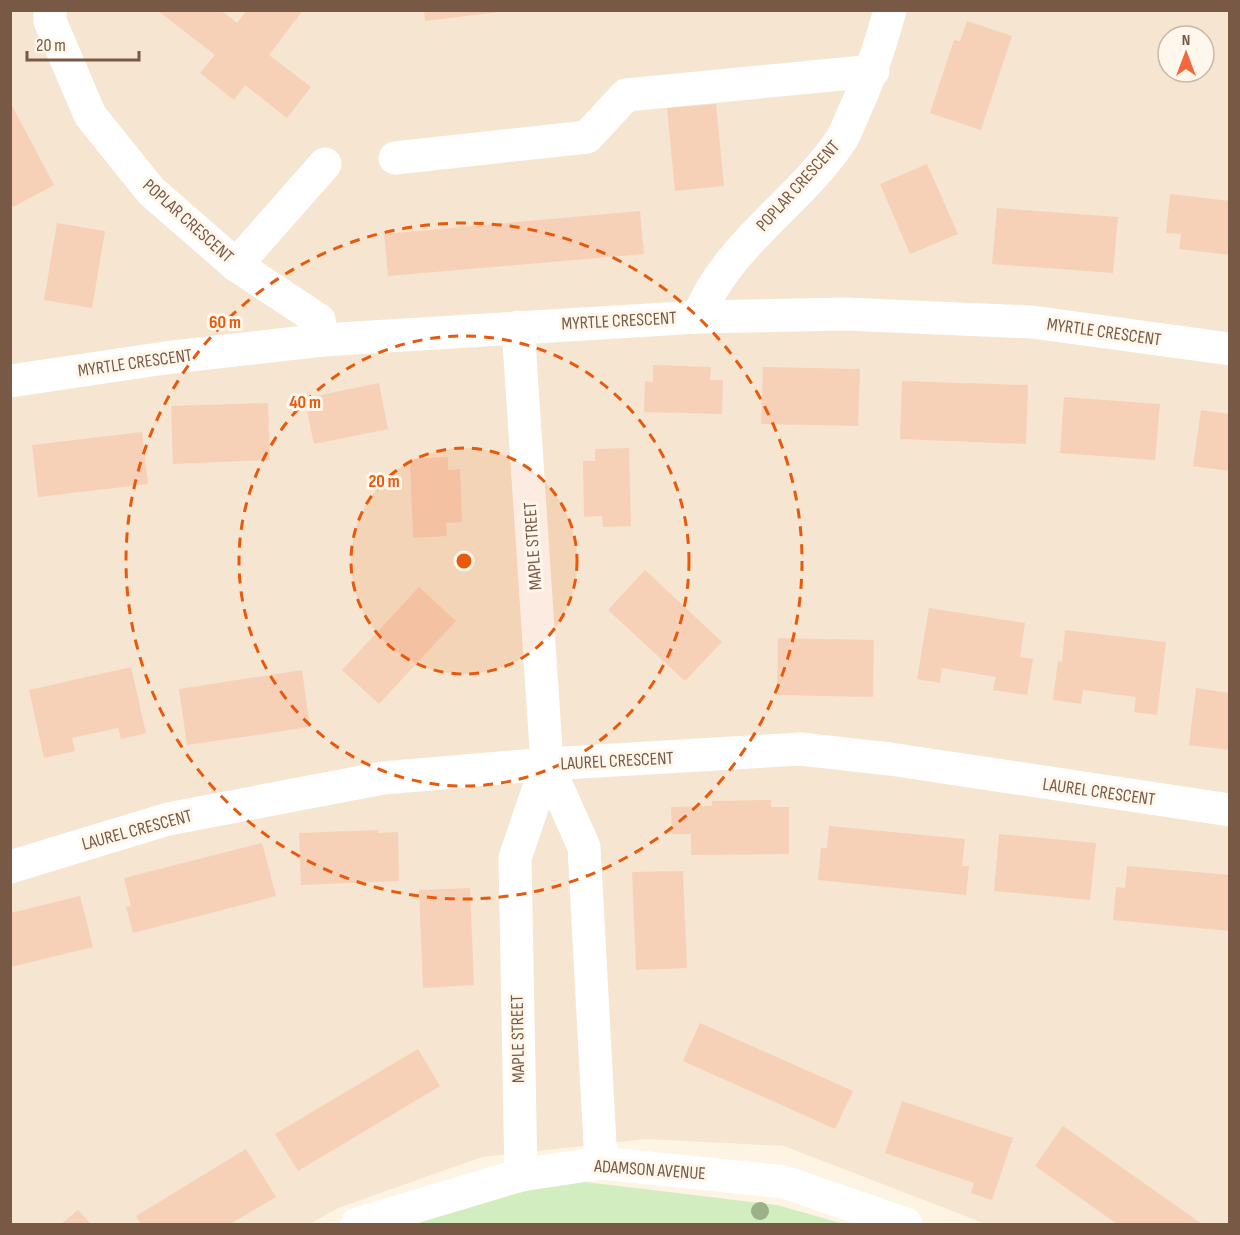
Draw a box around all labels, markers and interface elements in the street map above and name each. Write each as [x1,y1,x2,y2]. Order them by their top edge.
scale bar [27,24,140,62]
north arrow [1156,24,1216,84]
text: N [1182,31,1190,50]
text: 20 m [36,35,66,56]
street label: POPLAR CRESCENT [752,136,844,236]
street label: POPLAR CRESCENT [138,175,238,267]
street label: MYRTLE CRESCENT [561,307,677,335]
text: 60 m [209,312,241,333]
street label: MYRTLE CRESCENT [1045,314,1163,350]
street label: MYRTLE CRESCENT [76,345,194,381]
text: 40 m [289,392,321,413]
text: 20 m [368,471,400,492]
street label: MAPLE STREET [519,501,547,591]
centre of rings [454,551,474,571]
street label: LAUREL CRESCENT [560,748,674,774]
street label: LAUREL CRESCENT [1041,774,1157,810]
street label: LAUREL CRESCENT [80,805,194,855]
street label: MAPLE STREET [507,995,529,1083]
street label: ADAMSON AVENUE [593,1156,706,1184]

